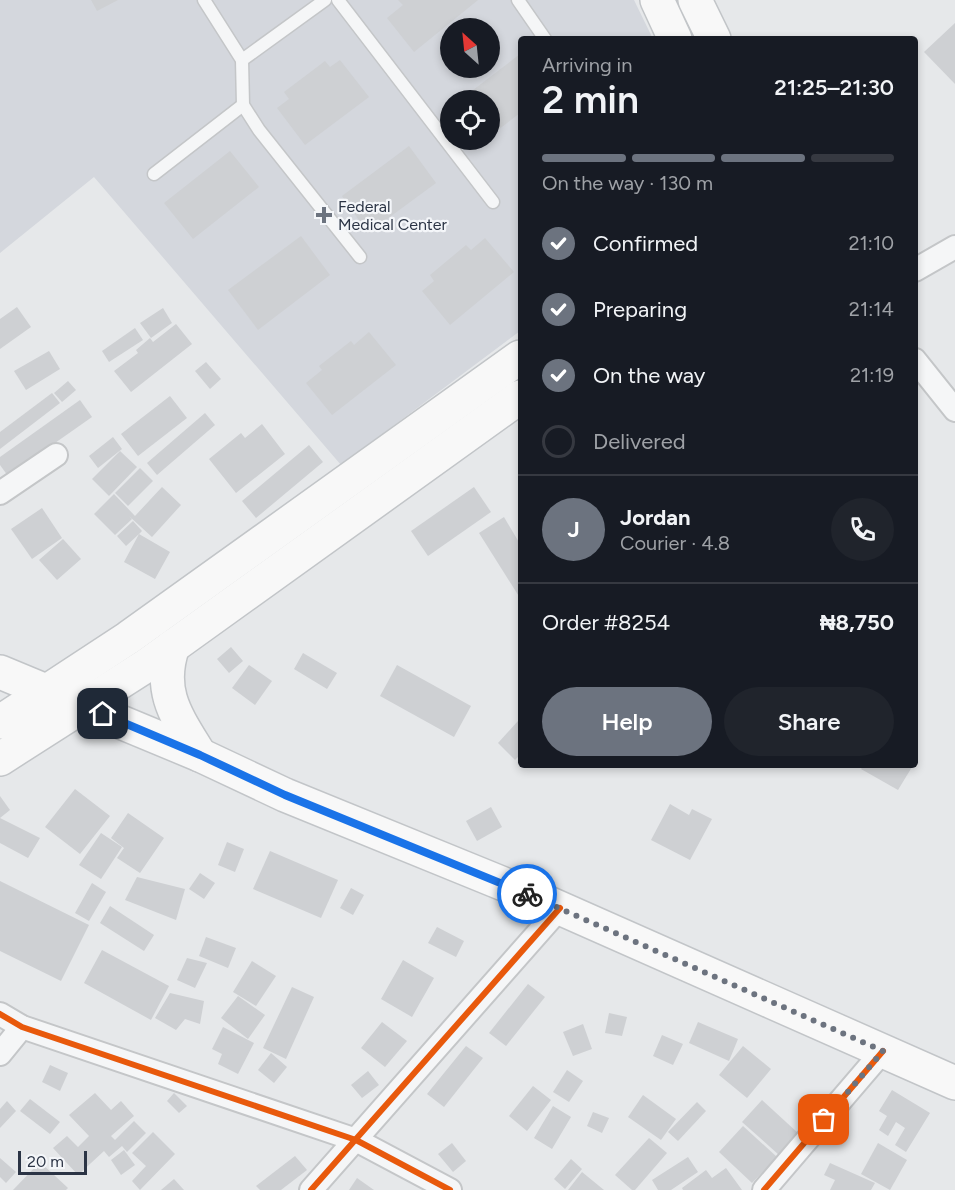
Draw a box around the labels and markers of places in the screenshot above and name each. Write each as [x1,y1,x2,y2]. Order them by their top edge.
place label: Federal Medical Center [338,197,448,234]
marker: Federal Medical Center [315,206,333,224]
pin [77,688,128,739]
pin [798,1094,849,1145]

